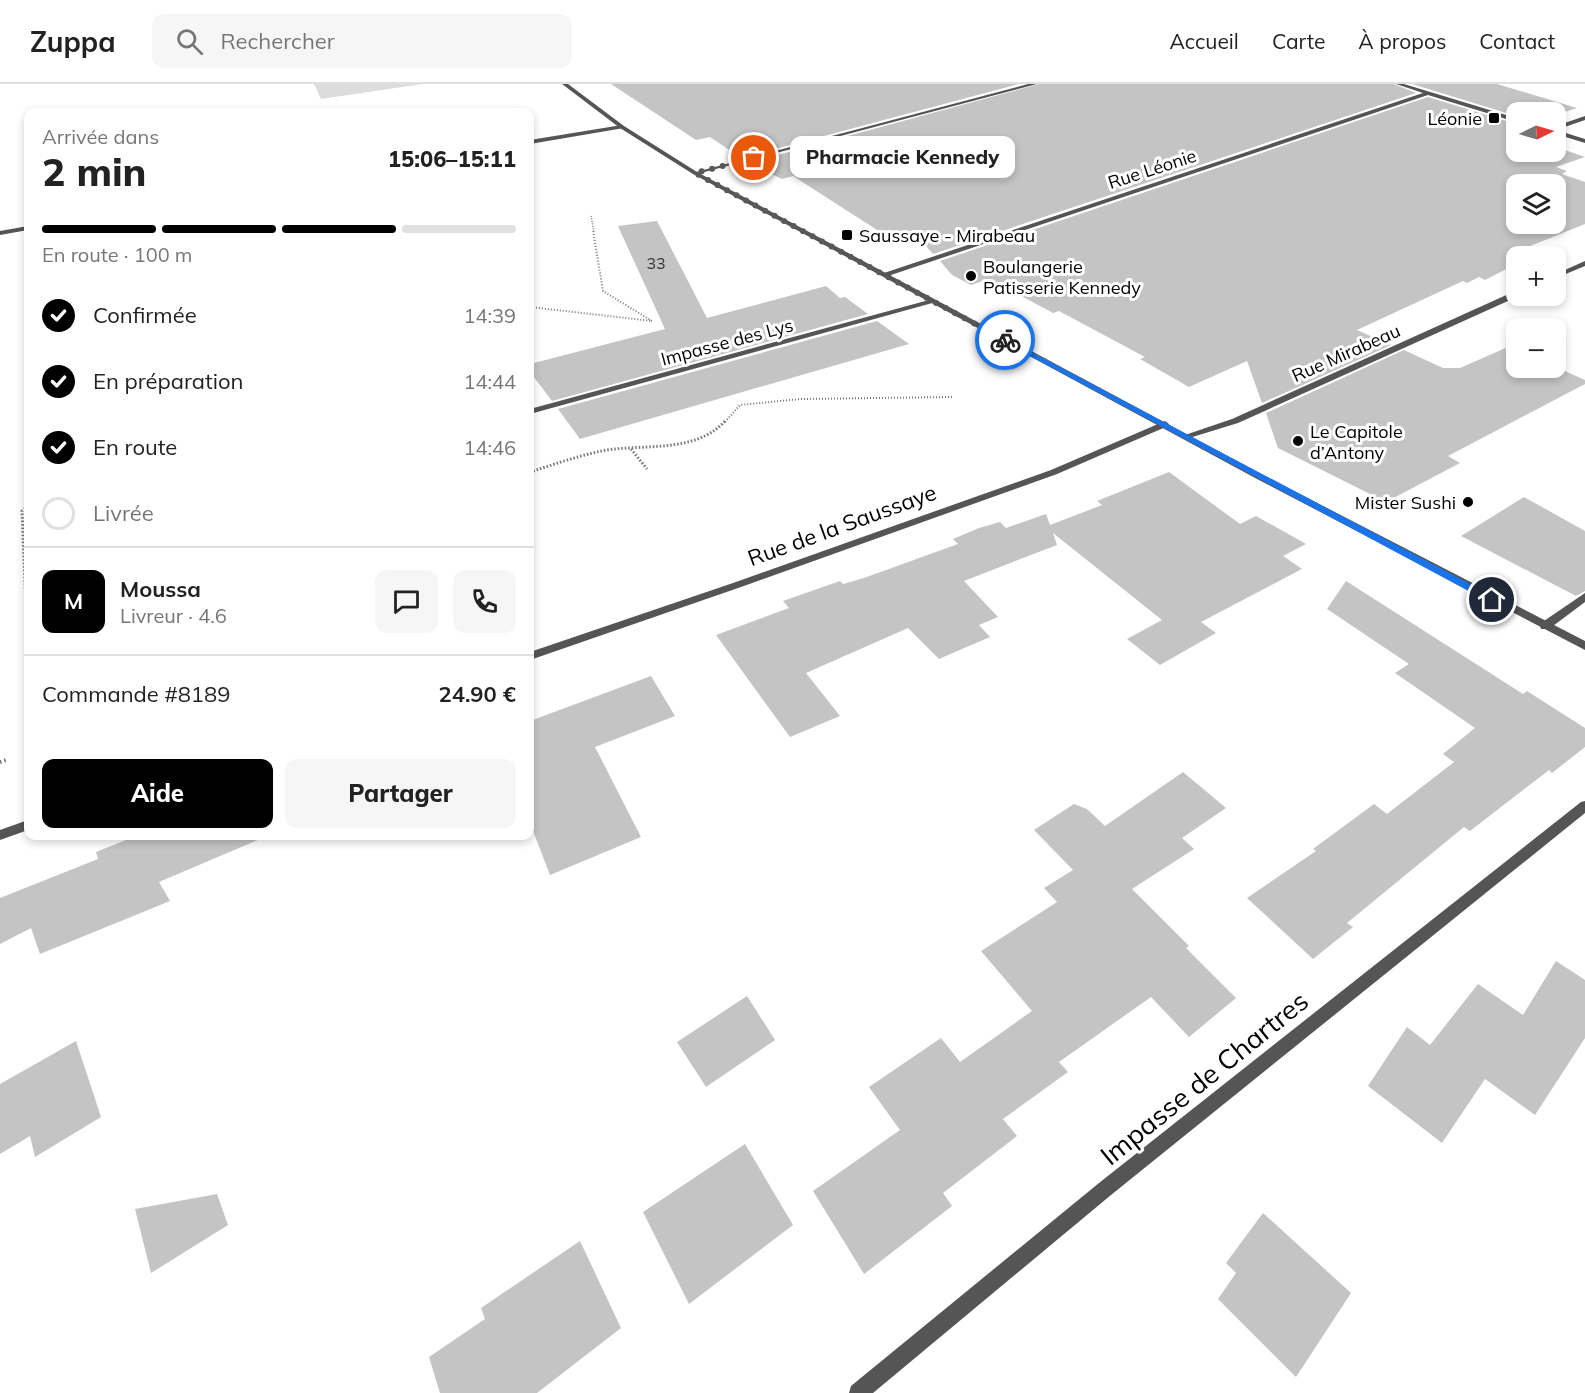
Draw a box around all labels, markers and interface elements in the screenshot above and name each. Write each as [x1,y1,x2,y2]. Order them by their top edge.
search box [152,14,572,68]
text: Zuppa [30,24,116,59]
icon: search [173,25,206,58]
text: Rechercher [221,27,335,55]
text: Accueil [1169,28,1239,54]
text: Carte [1272,28,1325,54]
text: À propos [1358,28,1446,54]
text: Contact [1479,28,1555,54]
north arrow [1506,102,1566,162]
map controls [1506,102,1566,378]
place label: Léonie [1428,107,1482,130]
marker: Léonie [1487,111,1501,125]
text: Arrivée dans [42,124,159,149]
pin [728,132,779,183]
callout: Pharmacie Kennedy [790,137,1015,179]
icon: bag [737,141,770,174]
text: Pharmacie Kennedy [806,144,999,169]
street label: Rue Léonie [1105,144,1199,194]
text: 15:06–15:11 [388,145,516,173]
text: 2 min [42,147,147,196]
button: layers [1506,174,1566,234]
place label: Saussaye - Mirabeau [859,224,1035,247]
marker: Saussaye - Mirabeau [840,228,854,242]
text: En route · 100 m [42,242,192,267]
button: + [1506,246,1566,306]
house number: 33 [646,253,666,273]
place label: Boulangerie Patisserie Kennedy [983,255,1141,299]
marker: Boulangerie Patisserie Kennedy [964,269,978,283]
icon: check [42,299,75,332]
text: Confirmée [93,301,197,329]
text: 14:39 [463,303,516,328]
courier [975,310,1035,370]
street label: Impasse des Lys [658,313,796,371]
button: − [1506,318,1566,378]
street label: Rue Mirabeau [1288,319,1404,387]
icon: bike [989,324,1022,357]
icon: check [42,365,75,398]
text: En préparation [93,367,243,395]
text: 14:44 [463,369,516,394]
place label: Le Capitole d’Antony [1310,420,1403,464]
icon: check [42,431,75,464]
text: En route [93,433,177,461]
marker: Le Capitole d’Antony [1291,434,1305,448]
text: 14:46 [463,435,516,460]
street label: Rue de la Saussaye [744,478,940,572]
place label: Mister Sushi [1355,491,1456,514]
marker: Mister Sushi [1461,495,1475,509]
text: Livrée [93,499,154,527]
button: chat [375,570,438,633]
button: phone [453,570,516,633]
pin [1466,574,1517,625]
text: Moussa [120,575,201,603]
icon: home [1475,583,1508,616]
text: M [64,587,83,615]
text: Livreur · 4.6 [120,603,227,628]
text: Commande #8189 [42,680,230,708]
text: 24.90 € [439,680,516,708]
button: Aide [42,759,273,828]
button: Partager [285,759,516,828]
street label: Impasse de Chartres [1093,984,1315,1172]

